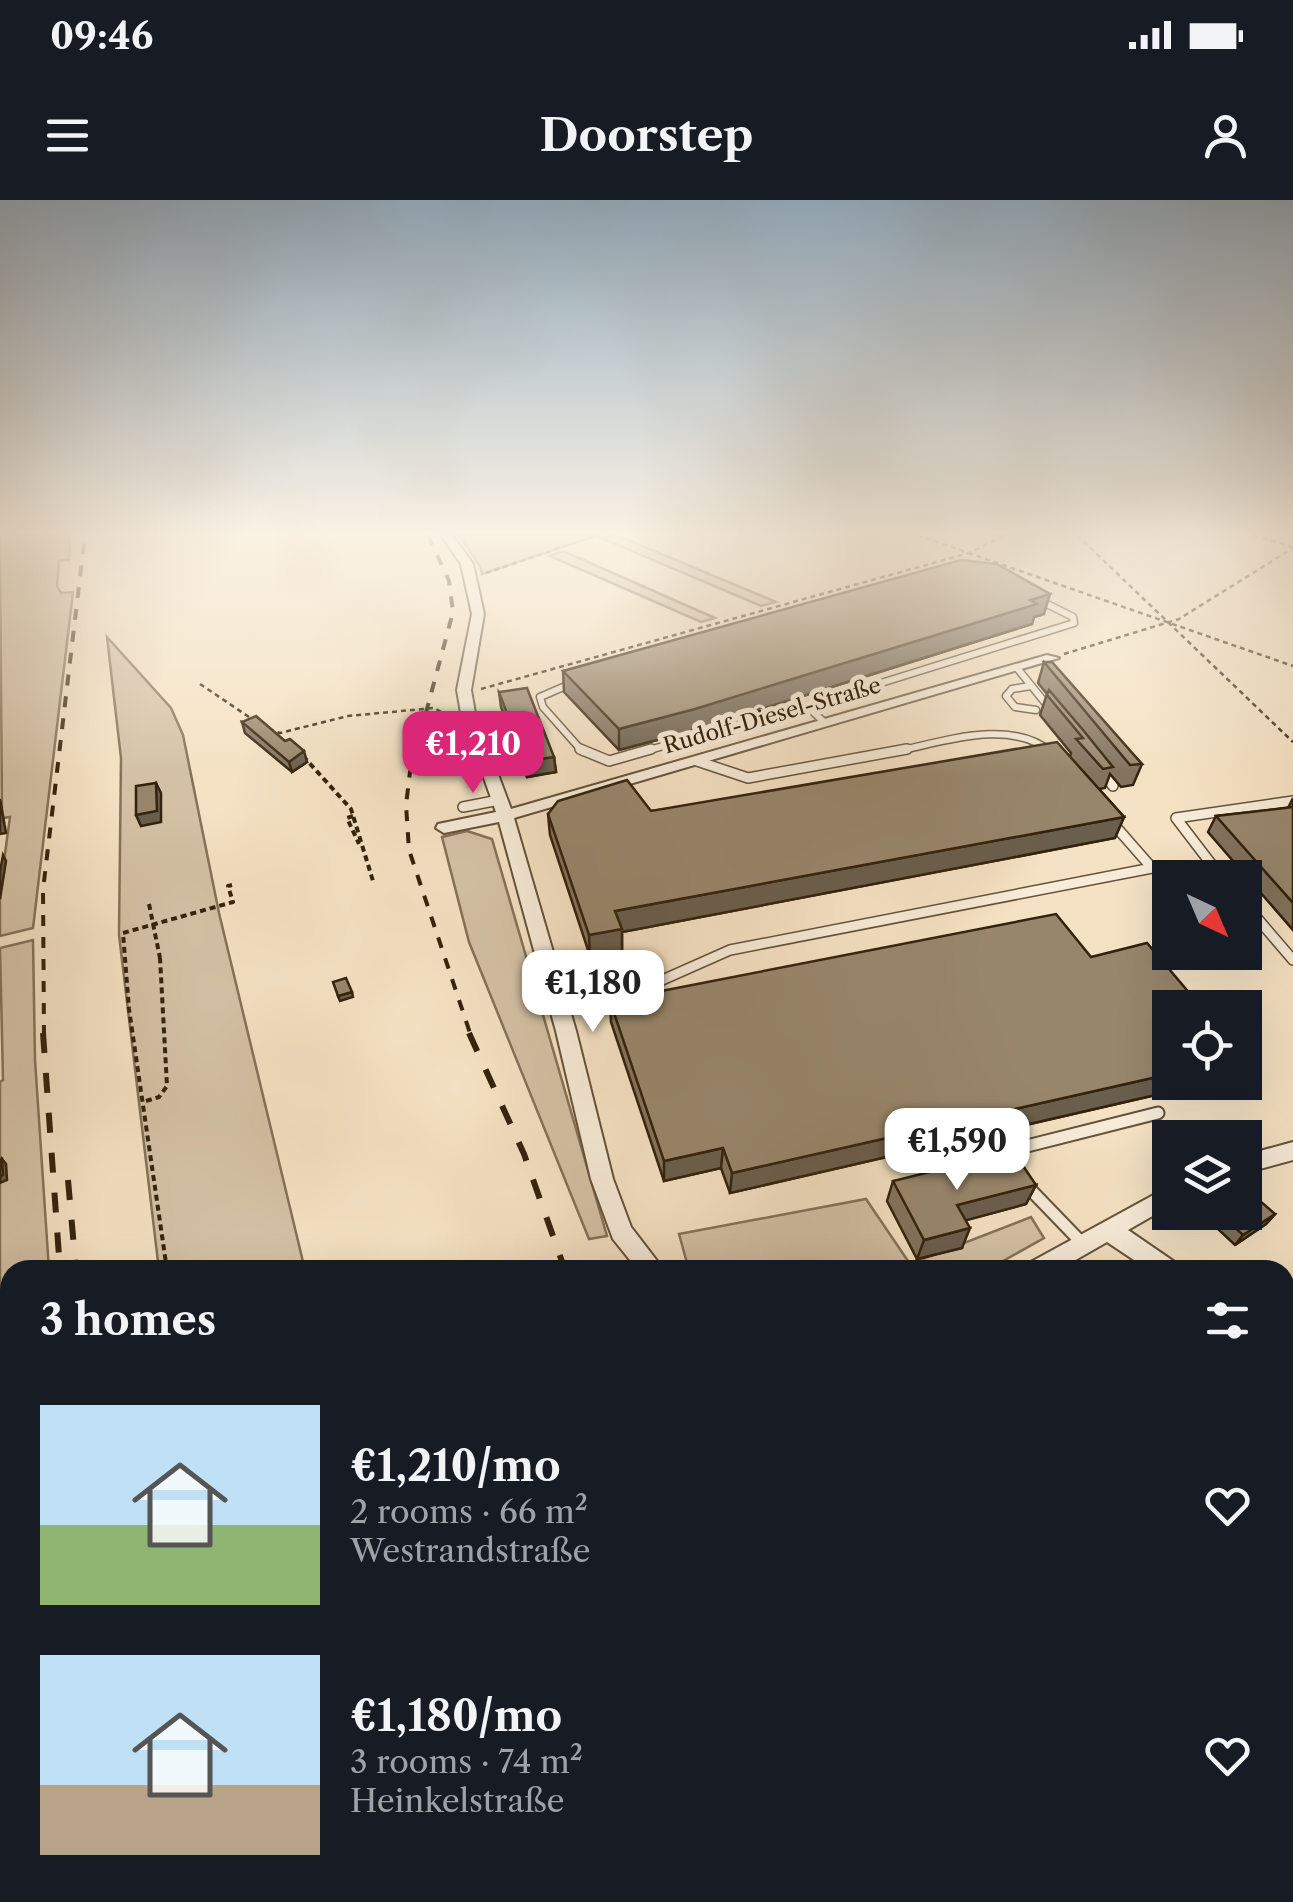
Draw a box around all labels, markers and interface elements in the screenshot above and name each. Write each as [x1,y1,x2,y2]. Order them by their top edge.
text: 09:46 [50,12,153,59]
text: Doorstep [539,107,754,163]
icon: menu [40,108,95,163]
icon: person [1198,108,1253,163]
street label: Rudolf-Diesel-Straße [660,671,884,759]
pin: €1,210 [392,711,554,796]
text: €1,210 [425,724,521,763]
north arrow [1152,860,1262,970]
map controls [1152,860,1262,1230]
pin: €1,180 [512,950,674,1035]
text: €1,180 [544,963,642,1002]
button: locate [1152,990,1262,1100]
pin: €1,590 [876,1108,1038,1193]
button: layers [1152,1120,1262,1230]
text: €1,590 [907,1121,1007,1160]
icon: filters [1200,1293,1255,1348]
text: 3 homes [40,1294,216,1346]
text: €1,210/mo [350,1440,561,1492]
icon: home [120,1445,240,1565]
icon: heart [1200,1478,1255,1533]
text: 2 rooms · 66 m² [350,1492,588,1531]
text: Westrandstraße [350,1531,590,1570]
text: €1,180/mo [350,1690,562,1742]
icon: home [120,1695,240,1815]
icon: heart [1200,1728,1255,1783]
text: 3 rooms · 74 m² [350,1742,583,1781]
text: Heinkelstraße [350,1781,564,1820]

